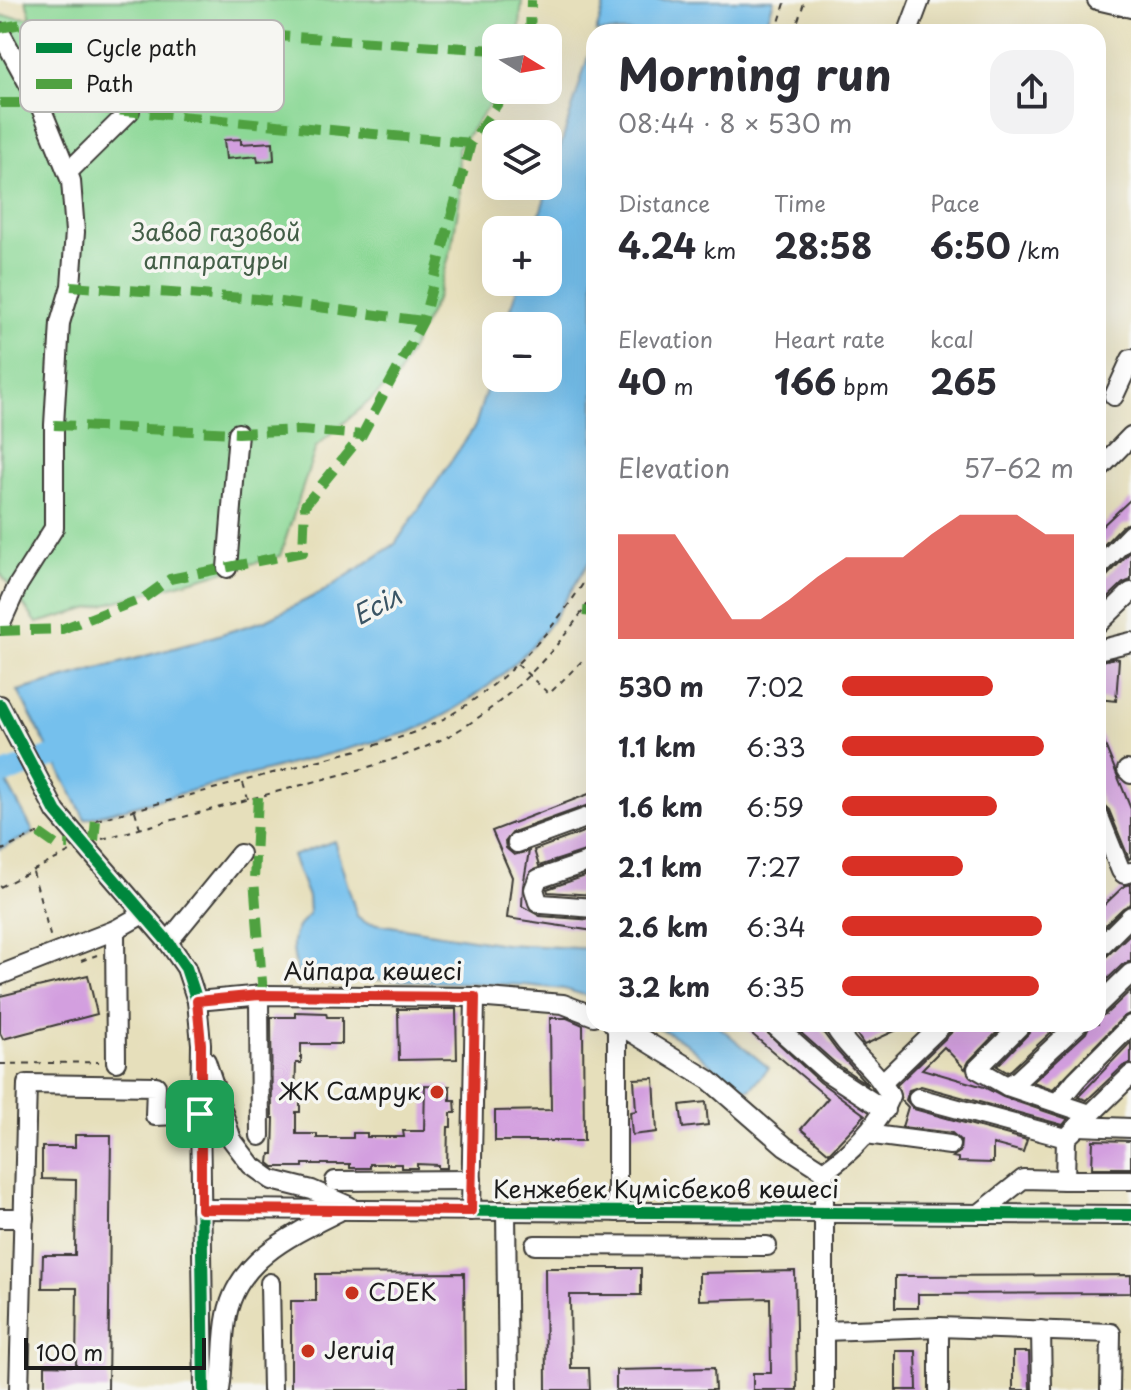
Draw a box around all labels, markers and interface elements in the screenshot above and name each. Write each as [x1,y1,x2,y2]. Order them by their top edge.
legend [20,20,284,112]
north arrow [482,24,562,104]
map controls [482,24,562,392]
text: Cycle path [86,30,197,63]
text: Morning run [618,40,892,106]
button: share [990,50,1074,134]
text: Path [86,66,134,99]
text: 08:44 · 8 × 530 m [618,103,852,142]
button: layers [482,120,562,200]
text: Distance [618,186,710,219]
text: Time [774,186,826,219]
text: Pace [930,186,980,219]
park label: Завод газовой аппаратуры [132,213,300,277]
button: + [482,216,562,296]
text: 4.24 [618,219,696,271]
text: 28:58 [774,219,872,271]
text: 6:50 [930,219,1011,271]
text: km [696,233,736,266]
text: /km [1011,233,1060,266]
button: − [482,312,562,392]
text: Elevation [618,322,713,355]
text: Heart rate [774,322,885,355]
text: kcal [930,322,974,355]
text: 40 [618,355,666,407]
text: 166 [774,355,836,407]
text: 265 [930,355,997,407]
text: m [666,369,694,402]
text: bpm [836,369,889,402]
text: Elevation [618,448,730,487]
text: 57–62 m [964,448,1074,487]
water label: Есіл [345,576,408,634]
text: 530 m [618,667,704,706]
text: 7:02 [746,667,804,706]
text: 1.1 km [618,727,696,766]
text: 6:33 [746,727,806,766]
text: 1.6 km [618,787,703,826]
text: 6:59 [746,787,804,826]
text: 2.1 km [618,847,702,886]
text: 7:27 [746,847,800,886]
text: 2.6 km [618,907,708,946]
text: 6:34 [746,907,806,946]
street label: Айпара көшесі [283,952,463,988]
text: 3.2 km [618,967,710,1006]
text: 6:35 [746,967,805,1006]
place label: ЖК Самрук [279,1072,422,1108]
pin [166,1080,234,1148]
marker: ЖК Самрук [428,1083,446,1101]
icon: arrive [178,1092,222,1136]
street label: Кенжебек Күмісбеков көшесі [493,1170,839,1206]
place label: CDEK [368,1273,437,1309]
marker: CDEK [343,1284,361,1302]
place label: Jeruiq [324,1331,395,1367]
scale bar [24,1334,206,1370]
text: 100 m [36,1335,103,1368]
marker: Jeruiq [299,1342,317,1360]

